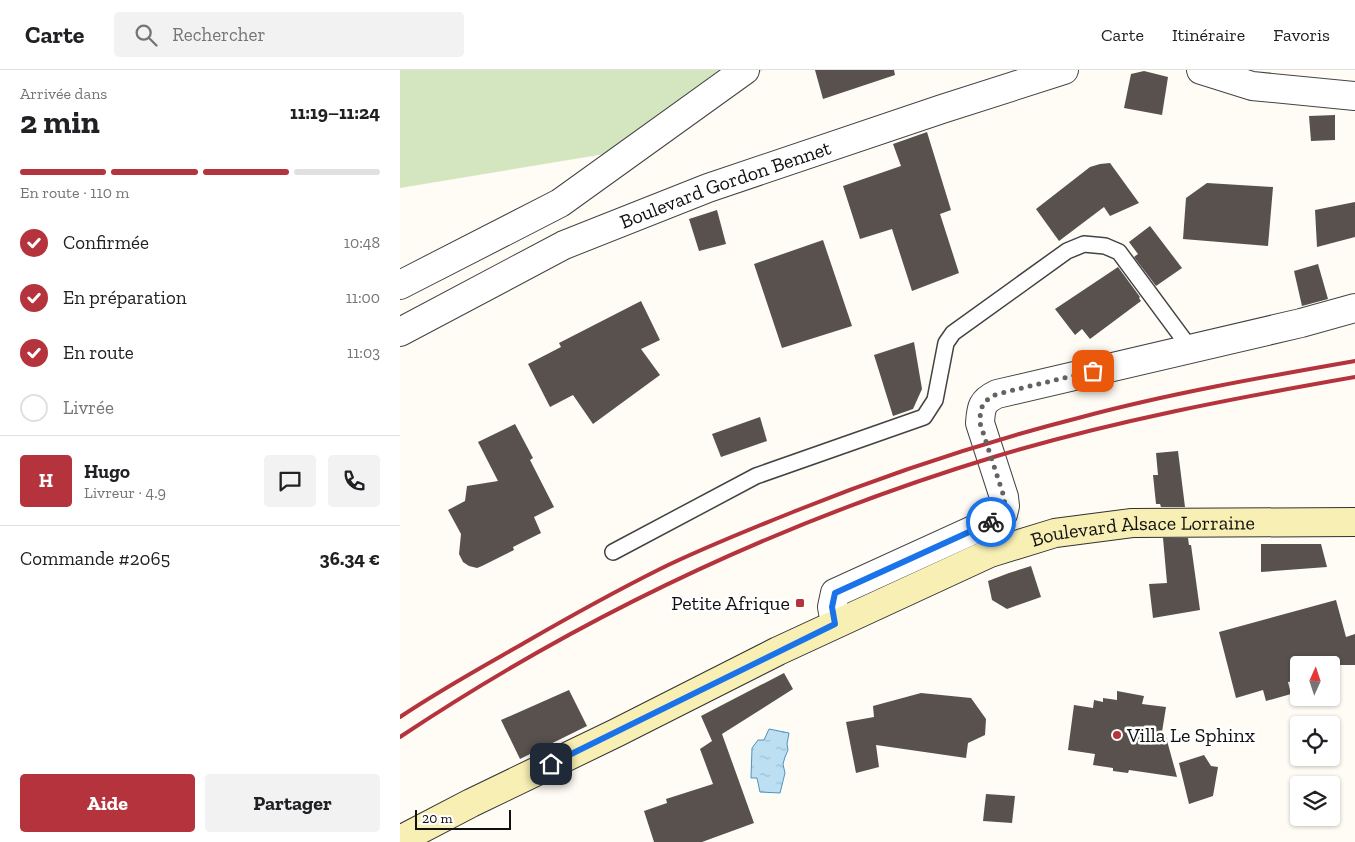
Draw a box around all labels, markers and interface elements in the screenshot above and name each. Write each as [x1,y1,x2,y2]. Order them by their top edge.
search box [114,12,464,57]
text: Carte [25,20,84,49]
icon: search [132,21,160,49]
text: Rechercher [172,23,265,46]
text: Carte [1101,24,1144,46]
text: Itinéraire [1172,24,1245,46]
text: Favoris [1273,24,1330,46]
text: Arrivée dans [20,84,107,103]
text: 11:19–11:24 [290,101,380,124]
text: 2 min [20,103,100,141]
street label: Boulevard Gordon Bennet [616,135,834,234]
text: En route · 110 m [20,183,129,202]
icon: check [20,229,48,257]
text: Confirmée [63,231,149,254]
text: 10:48 [344,233,380,252]
icon: check [20,284,48,312]
text: En préparation [63,286,187,309]
text: 11:00 [346,288,380,307]
icon: check [20,339,48,367]
text: En route [63,341,134,364]
text: 11:03 [347,343,380,362]
pin [1072,350,1114,392]
icon: bag [1079,357,1107,385]
text: Livrée [63,396,114,419]
button: chat [264,455,316,507]
button: phone [328,455,380,507]
text: Hugo [84,460,130,483]
text: H [39,469,53,492]
text: Livreur · 4.9 [84,483,166,502]
courier [966,497,1016,547]
icon: bike [977,508,1005,536]
street label: Boulevard Alsace Lorraine [1028,510,1255,552]
text: Commande #2065 [20,547,170,570]
text: 36.34 € [320,547,380,570]
place label: Petite Afrique [671,591,790,615]
marker: Petite Afrique [794,597,806,609]
north arrow [1290,656,1340,706]
map controls [1290,656,1340,826]
button: locate [1290,716,1340,766]
place label: Villa Le Sphinx [1126,723,1255,747]
marker: Villa Le Sphinx [1111,729,1123,741]
pin [530,743,572,785]
icon: home [537,750,565,778]
button: Aide [20,774,195,832]
button: Partager [205,774,380,832]
button: layers [1290,776,1340,826]
scale bar [415,807,511,830]
text: 20 m [422,810,453,827]

